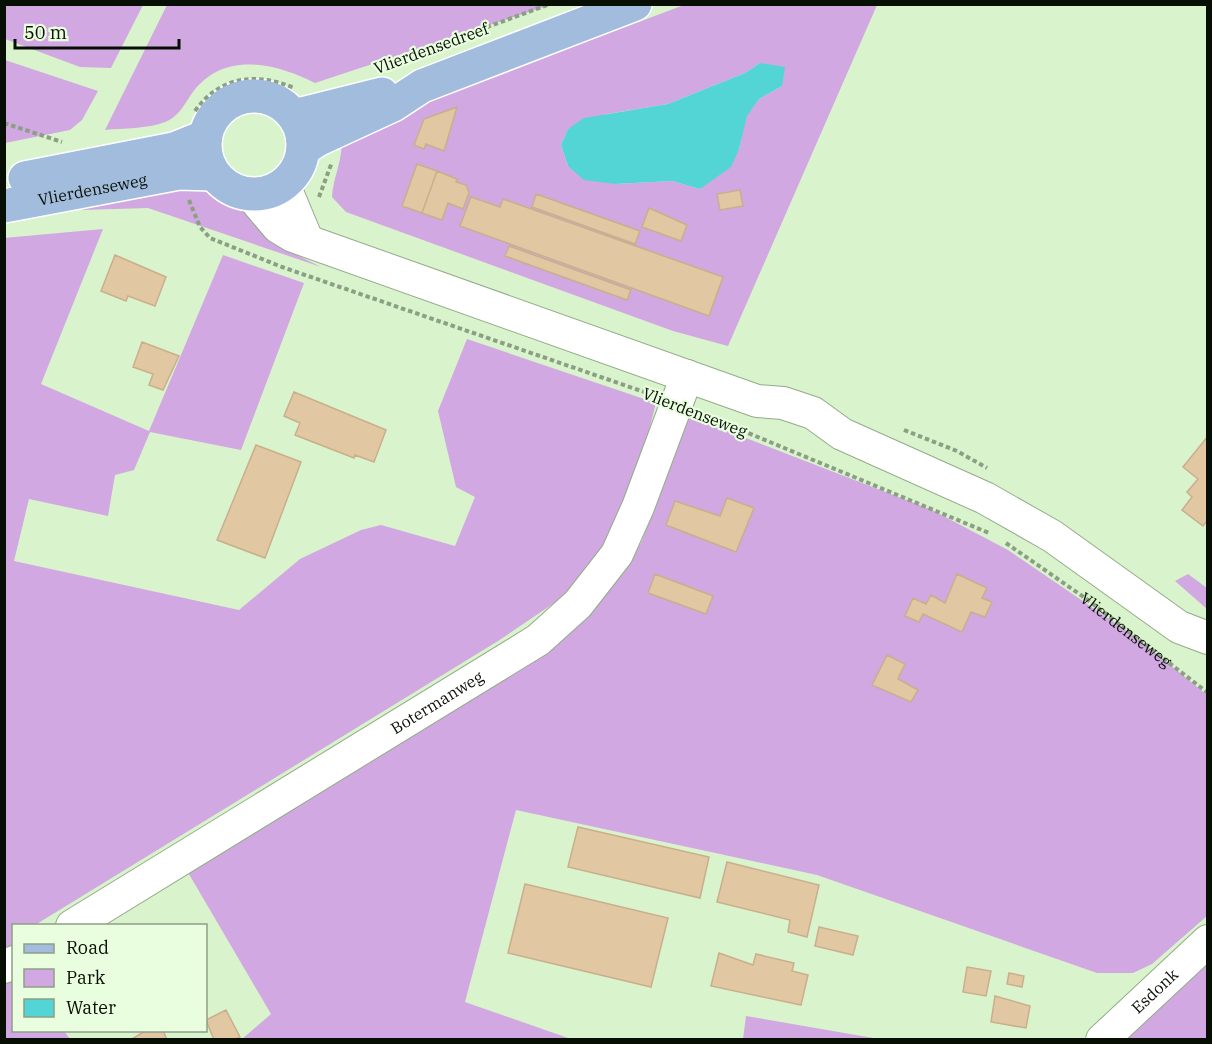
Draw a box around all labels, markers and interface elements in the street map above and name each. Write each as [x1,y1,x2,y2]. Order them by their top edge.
scale bar [15,12,178,50]
street label: Vlierdensedreef [371,17,493,78]
text: 50 m [24,21,67,44]
street label: Vlierdenseweg [36,169,149,209]
street label: Vlierdenseweg [640,383,751,441]
street label: Vlierdenseweg [1076,588,1176,671]
street label: Botermanweg [387,666,487,738]
legend [12,924,207,1032]
text: Road [66,936,109,959]
street label: Esdonk [1127,964,1183,1017]
text: Park [66,966,106,989]
text: Water [66,996,116,1019]

